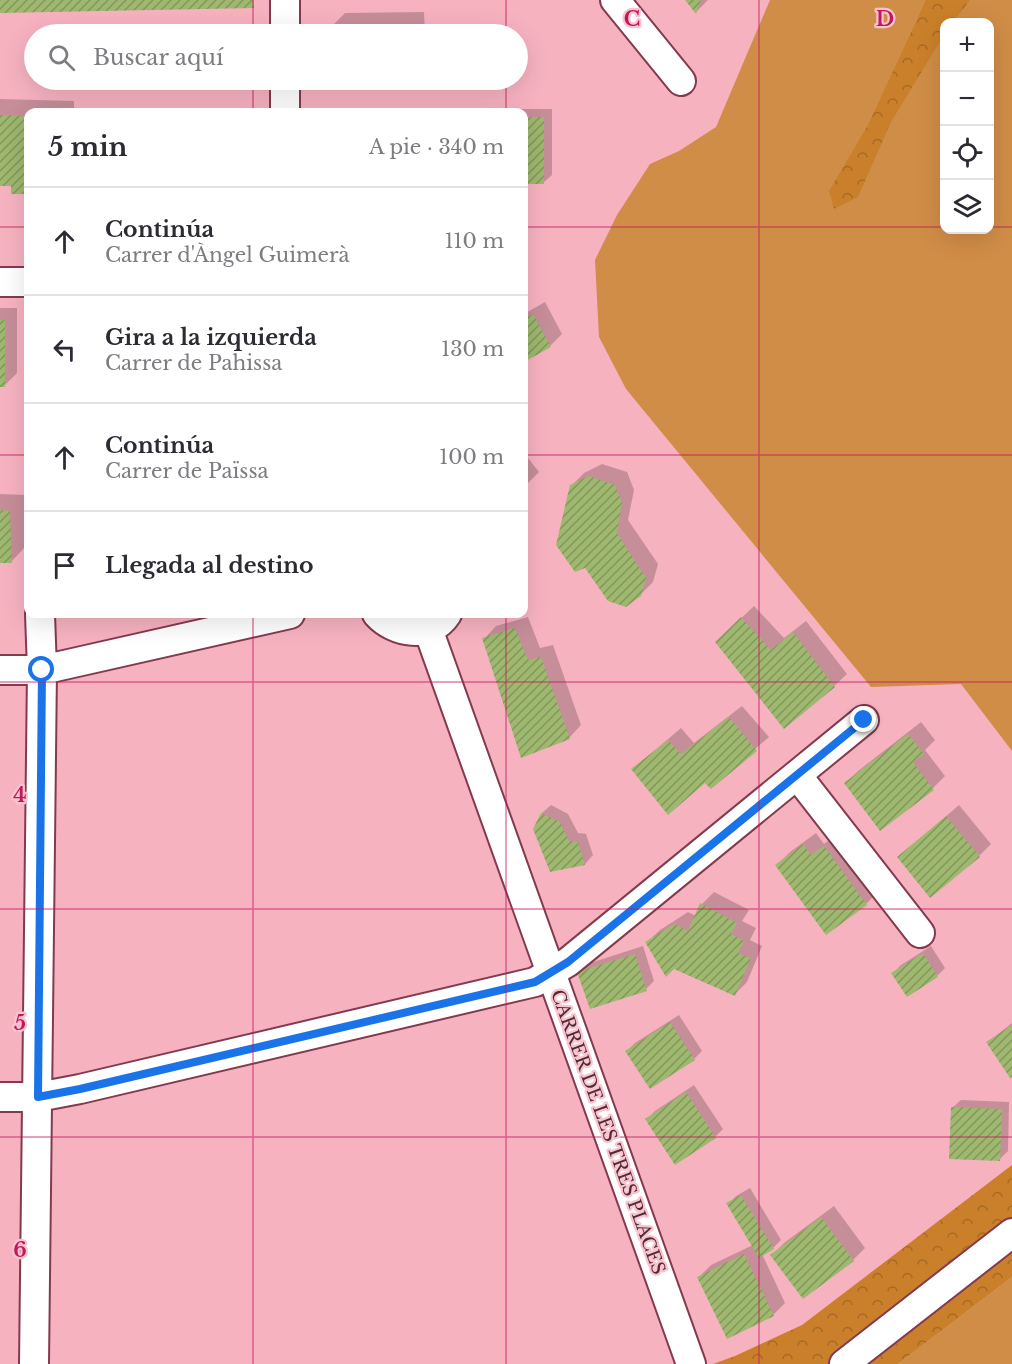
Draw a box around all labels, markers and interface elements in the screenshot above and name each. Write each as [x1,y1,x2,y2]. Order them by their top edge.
text: C [624,7,640,31]
text: D [876,7,894,31]
map controls [940,18,994,234]
button: + [940,18,994,72]
search box [24,24,528,90]
icon: search [45,41,78,74]
text: Buscar aquí [93,44,224,71]
button: − [940,72,994,126]
button: locate [940,126,994,180]
text: 5 min [48,131,127,163]
text: A pie · 340 m [369,135,504,159]
button: layers [940,180,994,234]
text: Continúa [105,216,214,243]
icon: ahead [48,225,81,258]
text: 110 m [445,229,504,253]
text: Carrer d'Àngel Guimerà [105,243,350,267]
text: Gira a la izquierda [105,324,317,351]
icon: left [48,333,81,366]
text: 130 m [441,337,504,361]
text: Carrer de Pahissa [105,351,282,375]
text: Continúa [105,432,214,459]
icon: ahead [48,441,81,474]
text: 100 m [439,445,504,469]
text: Carrer de Païssa [105,459,269,483]
icon: arrive [48,549,81,582]
text: Llegada al destino [105,552,314,579]
route start [28,656,54,682]
route end [850,706,876,732]
text: 4 [13,783,27,807]
street label: CARRER DE LES TRES PLACES [546,987,670,1277]
text: 5 [14,1011,26,1035]
text: 6 [13,1238,27,1262]

